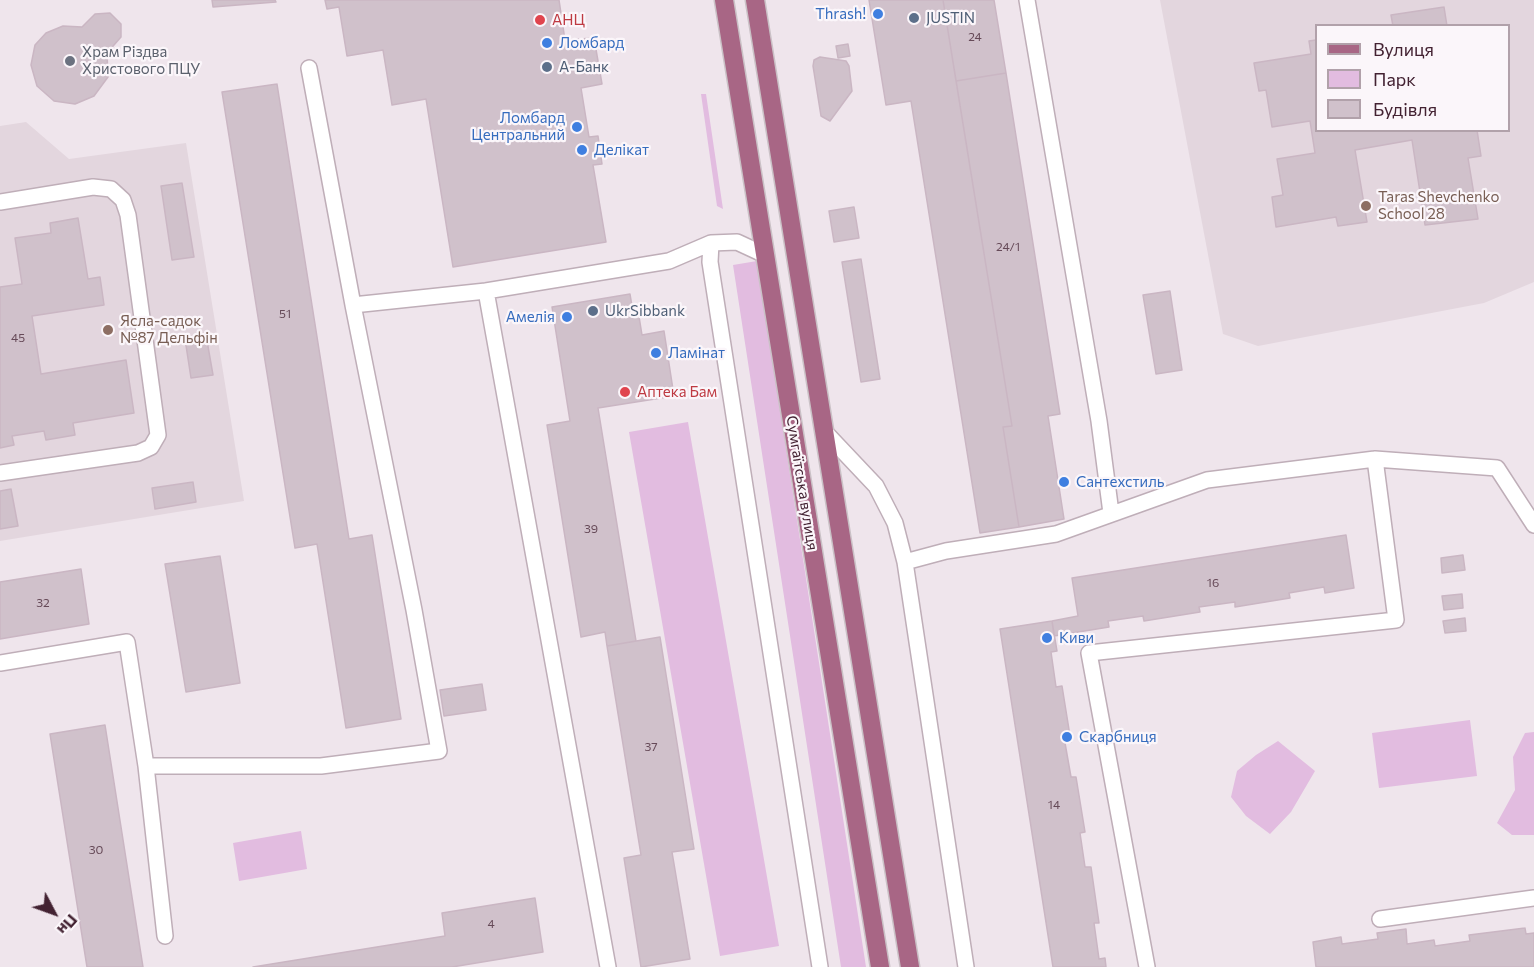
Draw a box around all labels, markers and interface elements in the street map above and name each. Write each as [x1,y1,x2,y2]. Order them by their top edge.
place label: Thrash! [815,5,866,23]
marker: Thrash! [871,7,885,21]
place label: JUSTIN [926,9,975,27]
place label: АНЦ [552,11,585,29]
marker: JUSTIN [907,11,921,25]
marker: АНЦ [533,13,547,27]
legend [1315,24,1510,132]
house number: 24 [968,30,982,44]
place label: Ломбард [559,34,624,52]
marker: Ломбард [540,36,554,50]
text: Вулиця [1373,38,1434,60]
place label: Храм Різдва Христового ПЦУ [82,43,200,78]
marker: Храм Різдва Христового ПЦУ [63,54,77,68]
place label: А-Банк [559,58,609,76]
marker: А-Банк [540,60,554,74]
text: Парк [1373,68,1416,90]
text: Будівля [1373,98,1437,120]
place label: Ломбард Центральний [471,109,565,144]
marker: Ломбард Центральний [570,120,584,134]
place label: Делікат [594,141,649,159]
marker: Делікат [575,143,589,157]
place label: Taras Shevchenko School 28 [1378,188,1499,223]
marker: Taras Shevchenko School 28 [1359,199,1373,213]
house number: 24/1 [996,240,1020,254]
place label: UkrSibbank [605,302,685,320]
marker: UkrSibbank [586,304,600,318]
house number: 51 [279,307,291,321]
place label: Амелія [506,308,555,326]
marker: Амелія [560,310,574,324]
place label: Ясла-садок №87 Дельфін [120,312,218,347]
marker: Ясла-садок №87 Дельфін [101,323,115,337]
house number: 45 [11,331,25,345]
place label: Ламінат [668,344,725,362]
marker: Ламінат [649,346,663,360]
place label: Аптека Бам [637,383,717,401]
marker: Аптека Бам [618,385,632,399]
street label: Сумгаїтська вулиця [782,414,822,552]
place label: Сантехстиль [1076,473,1165,491]
marker: Сантехстиль [1057,475,1071,489]
house number: 39 [584,522,598,536]
house number: 16 [1207,576,1219,590]
house number: 32 [36,596,50,610]
place label: Киви [1059,629,1094,647]
marker: Киви [1040,631,1054,645]
place label: Скарбниця [1079,728,1157,746]
marker: Скарбниця [1060,730,1074,744]
house number: 37 [644,740,658,754]
house number: 14 [1048,798,1060,812]
house number: 30 [89,843,103,857]
north arrow [24,883,84,943]
text: Пн [54,911,82,939]
house number: 4 [487,917,495,931]

